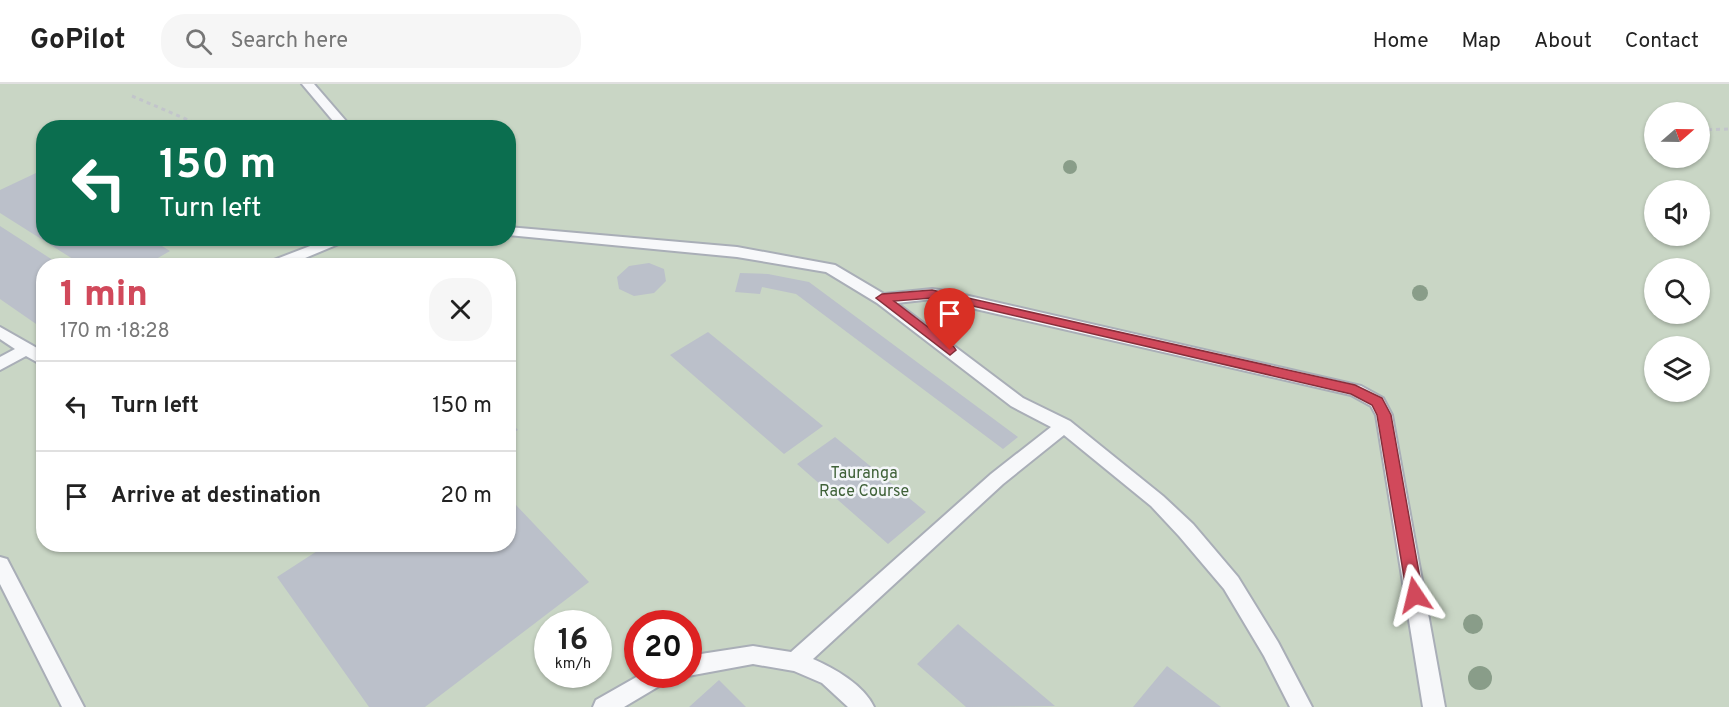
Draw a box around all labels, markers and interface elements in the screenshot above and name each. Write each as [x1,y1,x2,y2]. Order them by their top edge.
search box [161,14,581,68]
text: GoPilot [30,23,125,59]
icon: search [182,25,215,58]
text: Search here [230,28,348,55]
text: Home [1373,28,1429,55]
text: Map [1462,28,1501,55]
text: About [1534,28,1592,55]
text: Contact [1625,28,1699,55]
north arrow [1644,102,1710,168]
map controls [1644,102,1710,402]
text: 150 m [159,140,276,193]
icon: left [60,144,138,222]
button: sound [1644,180,1710,246]
text: Turn left [159,192,261,226]
button: search [1644,258,1710,324]
text: 1 min [60,273,148,319]
button: close [429,278,492,341]
pin [924,288,975,350]
icon: arrive [933,297,966,330]
text: 170 m · 18:28 [60,319,170,345]
button: layers [1644,336,1710,402]
icon: left [60,390,93,423]
text: Turn left [111,393,199,420]
text: 150 m [432,393,492,420]
park label: Tauranga Race Course [819,464,909,502]
icon: arrive [60,480,93,513]
text: Arrive at destination [111,483,321,510]
text: 20 m [441,483,492,510]
position arrow [1383,563,1447,627]
speed limit sign: 20 [624,610,702,688]
text: 16 [558,623,588,660]
text: km/h [555,655,591,674]

